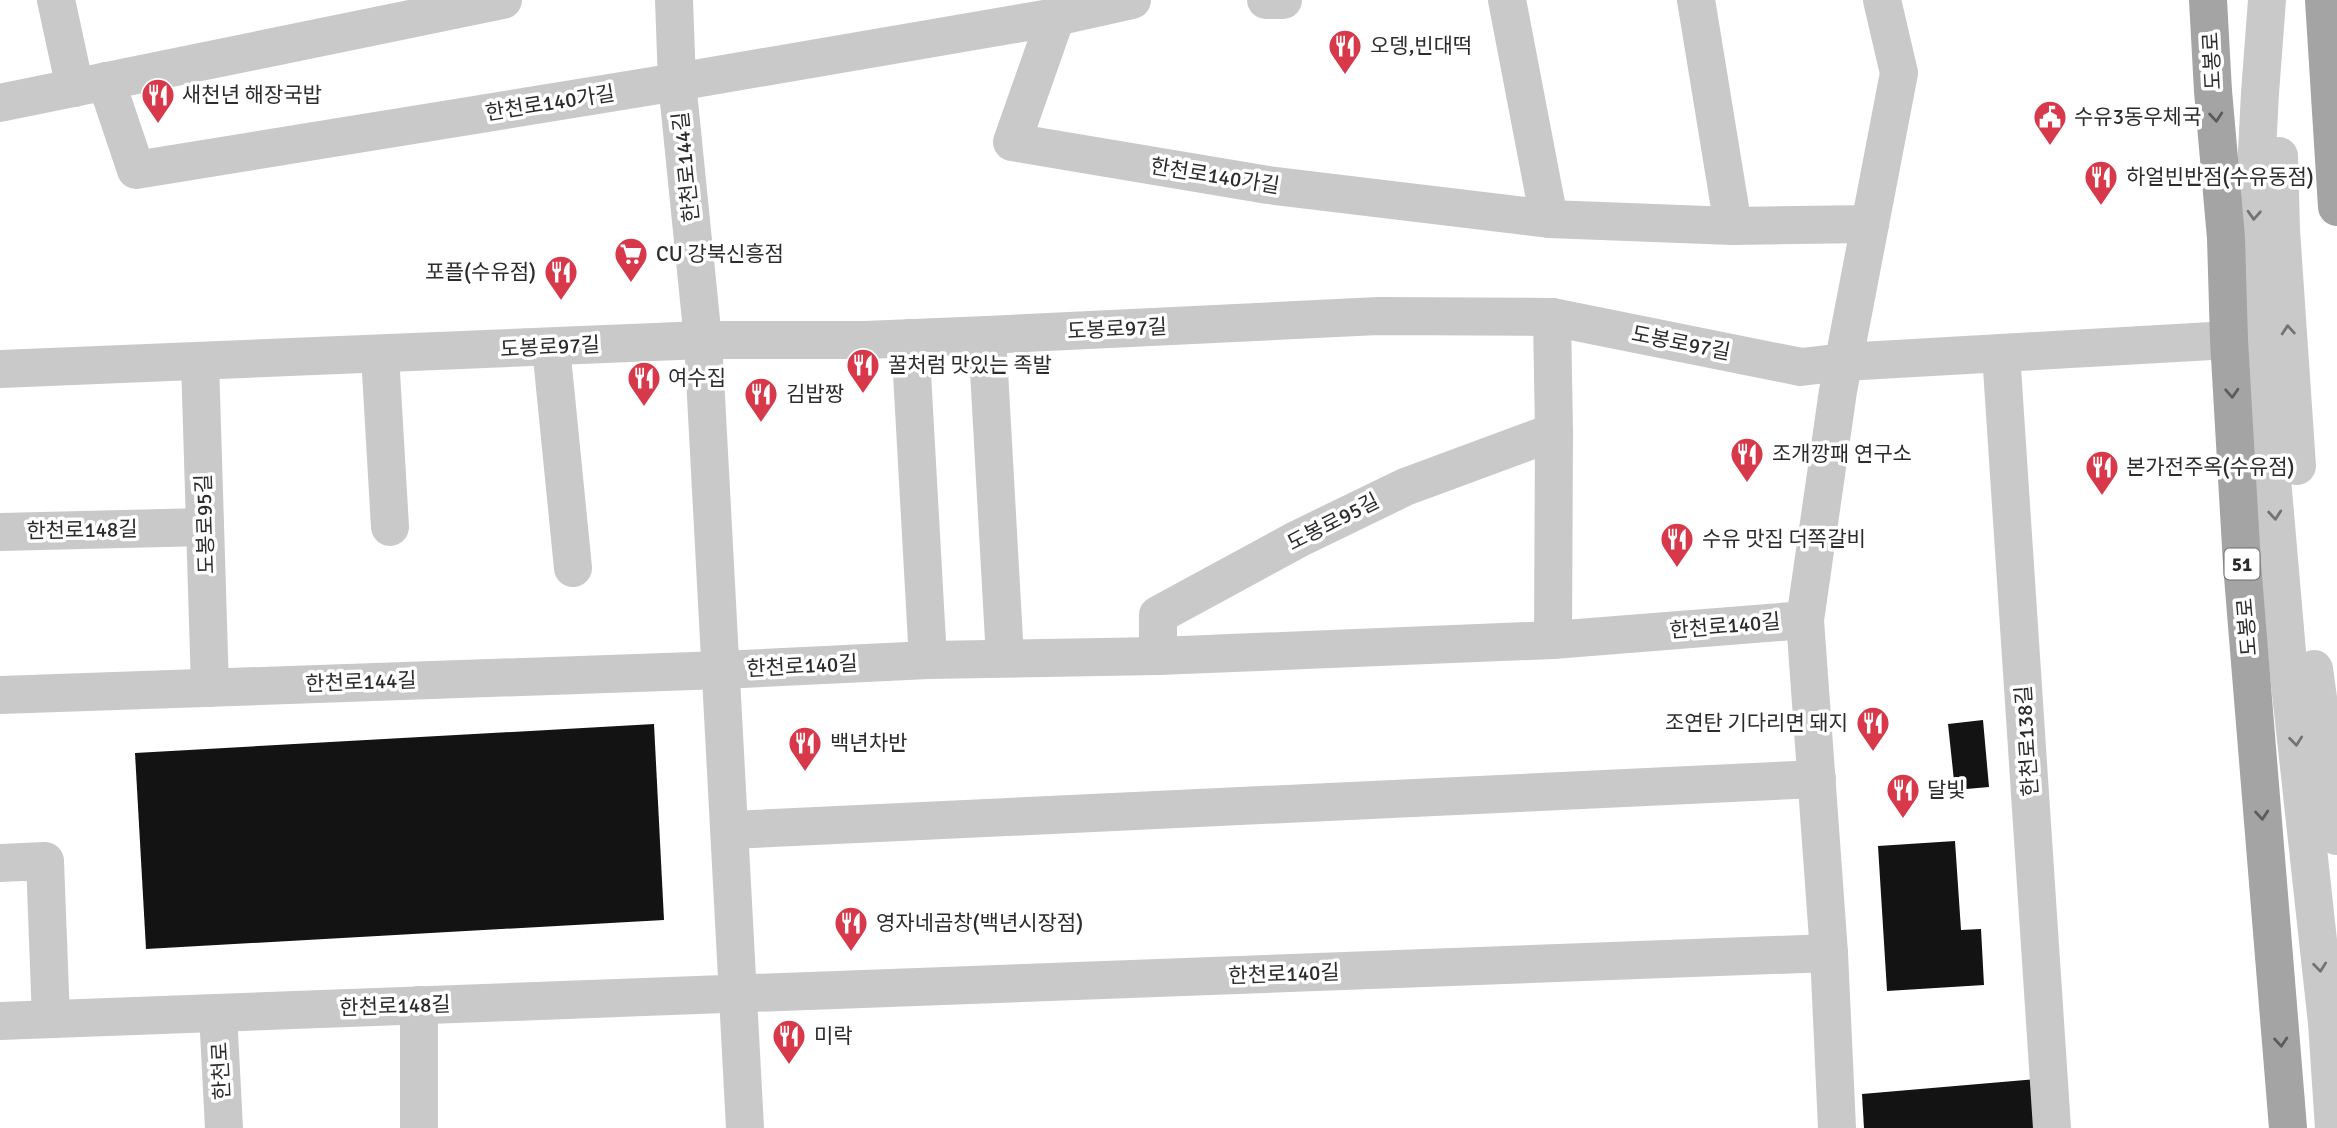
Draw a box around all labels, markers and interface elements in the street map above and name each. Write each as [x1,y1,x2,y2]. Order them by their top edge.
restaurant icon: 오뎅,빈대떡 [1326,27,1364,76]
street label: 도봉로 [2198,31,2226,91]
place label: 오뎅,빈대떡 [1370,33,1472,59]
restaurant icon: 새천년 해장국밥 [139,76,177,125]
street label: 한천로140가길 [483,80,617,126]
place label: 새천년 해장국밥 [182,82,322,108]
public building icon: 수유3동우체국 [2031,98,2069,147]
place label: 수유3동우체국 [2074,104,2201,130]
street label: 한천로144길 [667,110,705,224]
one-way arrow [2208,112,2223,123]
street label: 한천로140가길 [1148,153,1282,199]
restaurant icon: 하얼빈반점(수유동점) [2082,158,2120,207]
place label: 하얼빈반점(수유동점) [2126,164,2314,190]
one-way arrow [2246,210,2261,221]
supermarket icon: CU 강북신흥점 [612,235,650,284]
place label: CU 강북신흥점 [656,241,784,267]
restaurant icon: 포플(수유점) [542,253,580,302]
place label: 포플(수유점) [425,259,536,285]
street label: 도봉로97길 [1066,313,1168,345]
street label: 도봉로97길 [1629,321,1733,365]
one-way arrow [2281,324,2296,335]
street label: 도봉로97길 [499,331,601,363]
restaurant icon: 꿀처럼 맛있는 족발 [844,346,882,395]
place label: 꿀처럼 맛있는 족발 [888,352,1052,378]
restaurant icon: 여수집 [625,359,663,408]
place label: 여수집 [668,365,726,391]
restaurant icon: 김밥짱 [742,375,780,424]
place label: 김밥짱 [786,381,844,407]
one-way arrow [2224,388,2239,399]
restaurant icon: 조개깡패 연구소 [1728,435,1766,484]
place label: 조개깡패 연구소 [1772,441,1912,467]
restaurant icon: 본가전주옥(수유점) [2083,448,2121,497]
place label: 본가전주옥(수유점) [2126,454,2294,480]
street label: 도봉로95길 [190,474,220,574]
street label: 도봉로95길 [1283,488,1383,556]
one-way arrow [2267,510,2282,521]
street label: 한천로148길 [26,516,138,544]
restaurant icon: 수유 맛집 더쪽갈비 [1658,520,1696,569]
place label: 수유 맛집 더쪽갈비 [1702,526,1866,552]
road number: 51 [2224,548,2260,580]
street label: 도봉로 [2232,597,2262,657]
street label: 한천로140길 [1668,608,1782,644]
street label: 한천로140길 [746,650,858,682]
street label: 한천로144길 [305,667,417,697]
street label: 한천로138길 [2010,685,2044,797]
restaurant icon: 조연탄 기다리면 돼지 [1854,704,1892,753]
place label: 조연탄 기다리면 돼지 [1665,710,1848,736]
restaurant icon: 백년차반 [786,724,824,773]
place label: 백년차반 [830,730,907,756]
one-way arrow [2288,736,2303,747]
restaurant icon: 달빛 [1884,771,1922,820]
place label: 달빛 [1927,777,1966,803]
one-way arrow [2254,810,2269,821]
restaurant icon: 영자네곱창(백년시장점) [832,904,870,953]
place label: 영자네곱창(백년시장점) [876,910,1083,936]
street label: 한천로140길 [1228,959,1340,989]
one-way arrow [2313,962,2328,973]
street label: 한천로148길 [339,991,451,1021]
restaurant icon: 미락 [770,1017,808,1066]
place label: 미락 [814,1023,853,1049]
one-way arrow [2273,1037,2288,1048]
street label: 한천로 [207,1041,235,1101]

